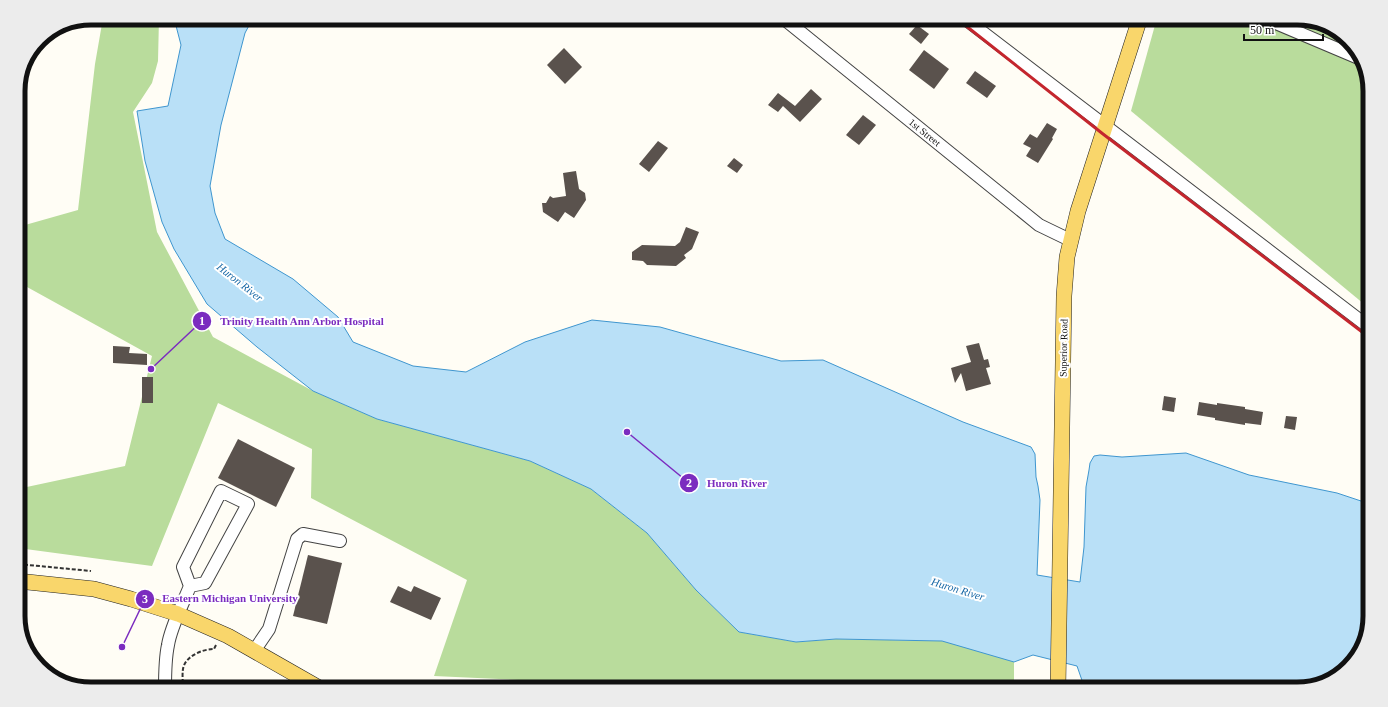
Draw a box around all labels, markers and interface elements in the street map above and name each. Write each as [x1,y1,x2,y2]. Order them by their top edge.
scale bar [1244,16,1323,42]
text: 50 m [1250,23,1275,37]
street label: 1st Street [907,116,943,149]
water label: Huron River [214,260,266,304]
callout: Trinity Health Ann Arbor Hospital [192,309,392,332]
text: 1 [199,314,205,328]
text: Trinity Health Ann Arbor Hospital [220,315,384,327]
street label: Superior Road [1057,319,1070,377]
callout: Huron River [679,471,775,494]
text: 2 [686,476,692,490]
text: Huron River [707,477,767,489]
water label: Huron River [929,575,987,603]
callout: Eastern Michigan University [135,587,306,610]
text: 3 [142,592,148,606]
text: Eastern Michigan University [162,592,298,604]

